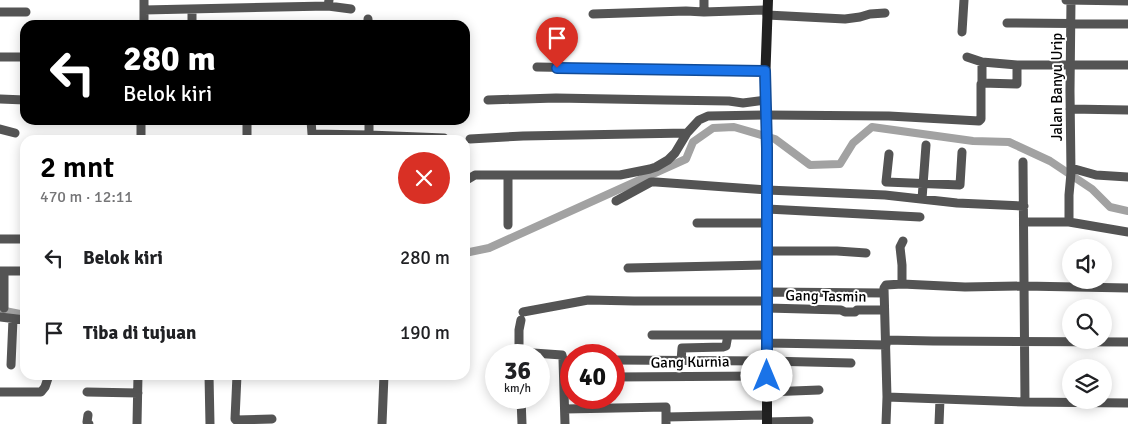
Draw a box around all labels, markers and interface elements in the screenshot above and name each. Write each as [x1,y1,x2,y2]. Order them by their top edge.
pin [536,17,578,68]
icon: arrive [543,24,571,52]
street label: Jalan Banyu Urip [1048,33,1066,141]
text: 280 m [123,37,216,80]
icon: left [40,40,105,105]
text: Belok kiri [123,80,212,107]
text: 2 mnt [40,149,114,186]
button: close [398,152,450,204]
text: 470 m · 12:11 [40,187,133,207]
map controls [1062,239,1112,409]
button: sound [1062,239,1112,289]
icon: left [40,244,68,272]
text: Belok kiri [83,246,163,270]
text: 280 m [400,246,450,270]
street label: Gang Tasmin [785,286,867,306]
button: search [1062,299,1112,349]
icon: arrive [40,319,68,347]
text: Tiba di tujuan [83,321,196,345]
text: 190 m [400,321,450,345]
speed limit sign: 40 [560,344,625,409]
position arrow [740,349,792,401]
street label: Gang Kurnia [650,352,730,372]
text: 36 [504,355,531,386]
button: layers [1062,359,1112,409]
text: km/h [504,381,531,396]

